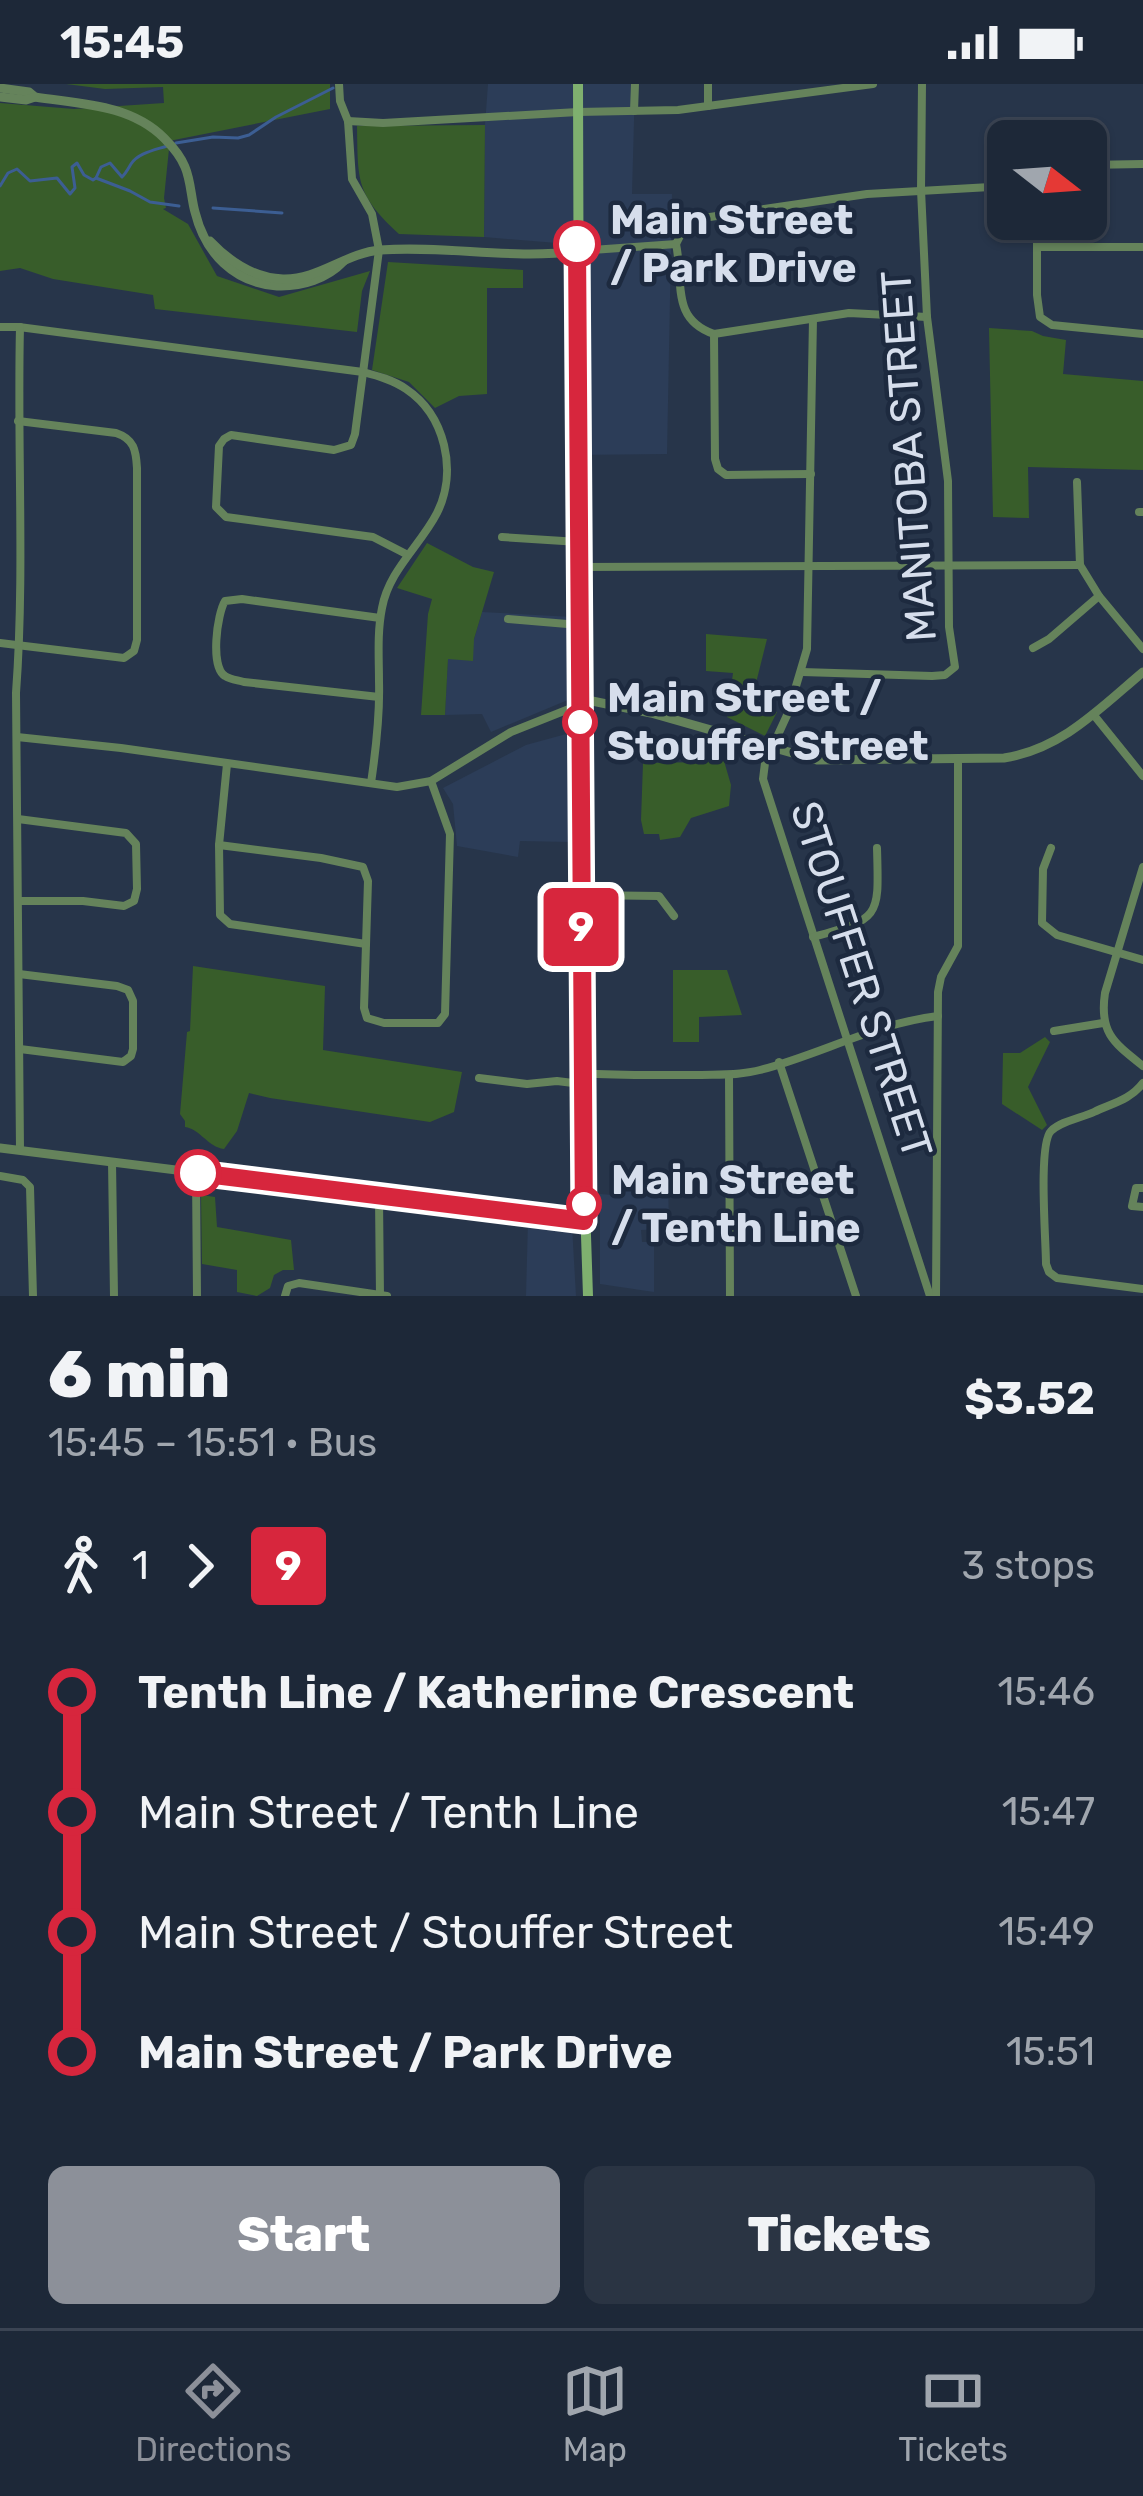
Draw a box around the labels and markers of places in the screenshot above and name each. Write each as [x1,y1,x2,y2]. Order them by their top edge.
place label: Main Street / Park Drive [610,195,857,293]
marker: Main Street / Park Drive [555,222,599,266]
place label: Main Street / Stouffer Street [607,673,929,771]
marker: Main Street / Stouffer Street [564,706,596,738]
unlabelled marker [176,1151,220,1195]
place label: Main Street / Tenth Line [611,1155,861,1253]
marker: Main Street / Tenth Line [568,1188,600,1220]

